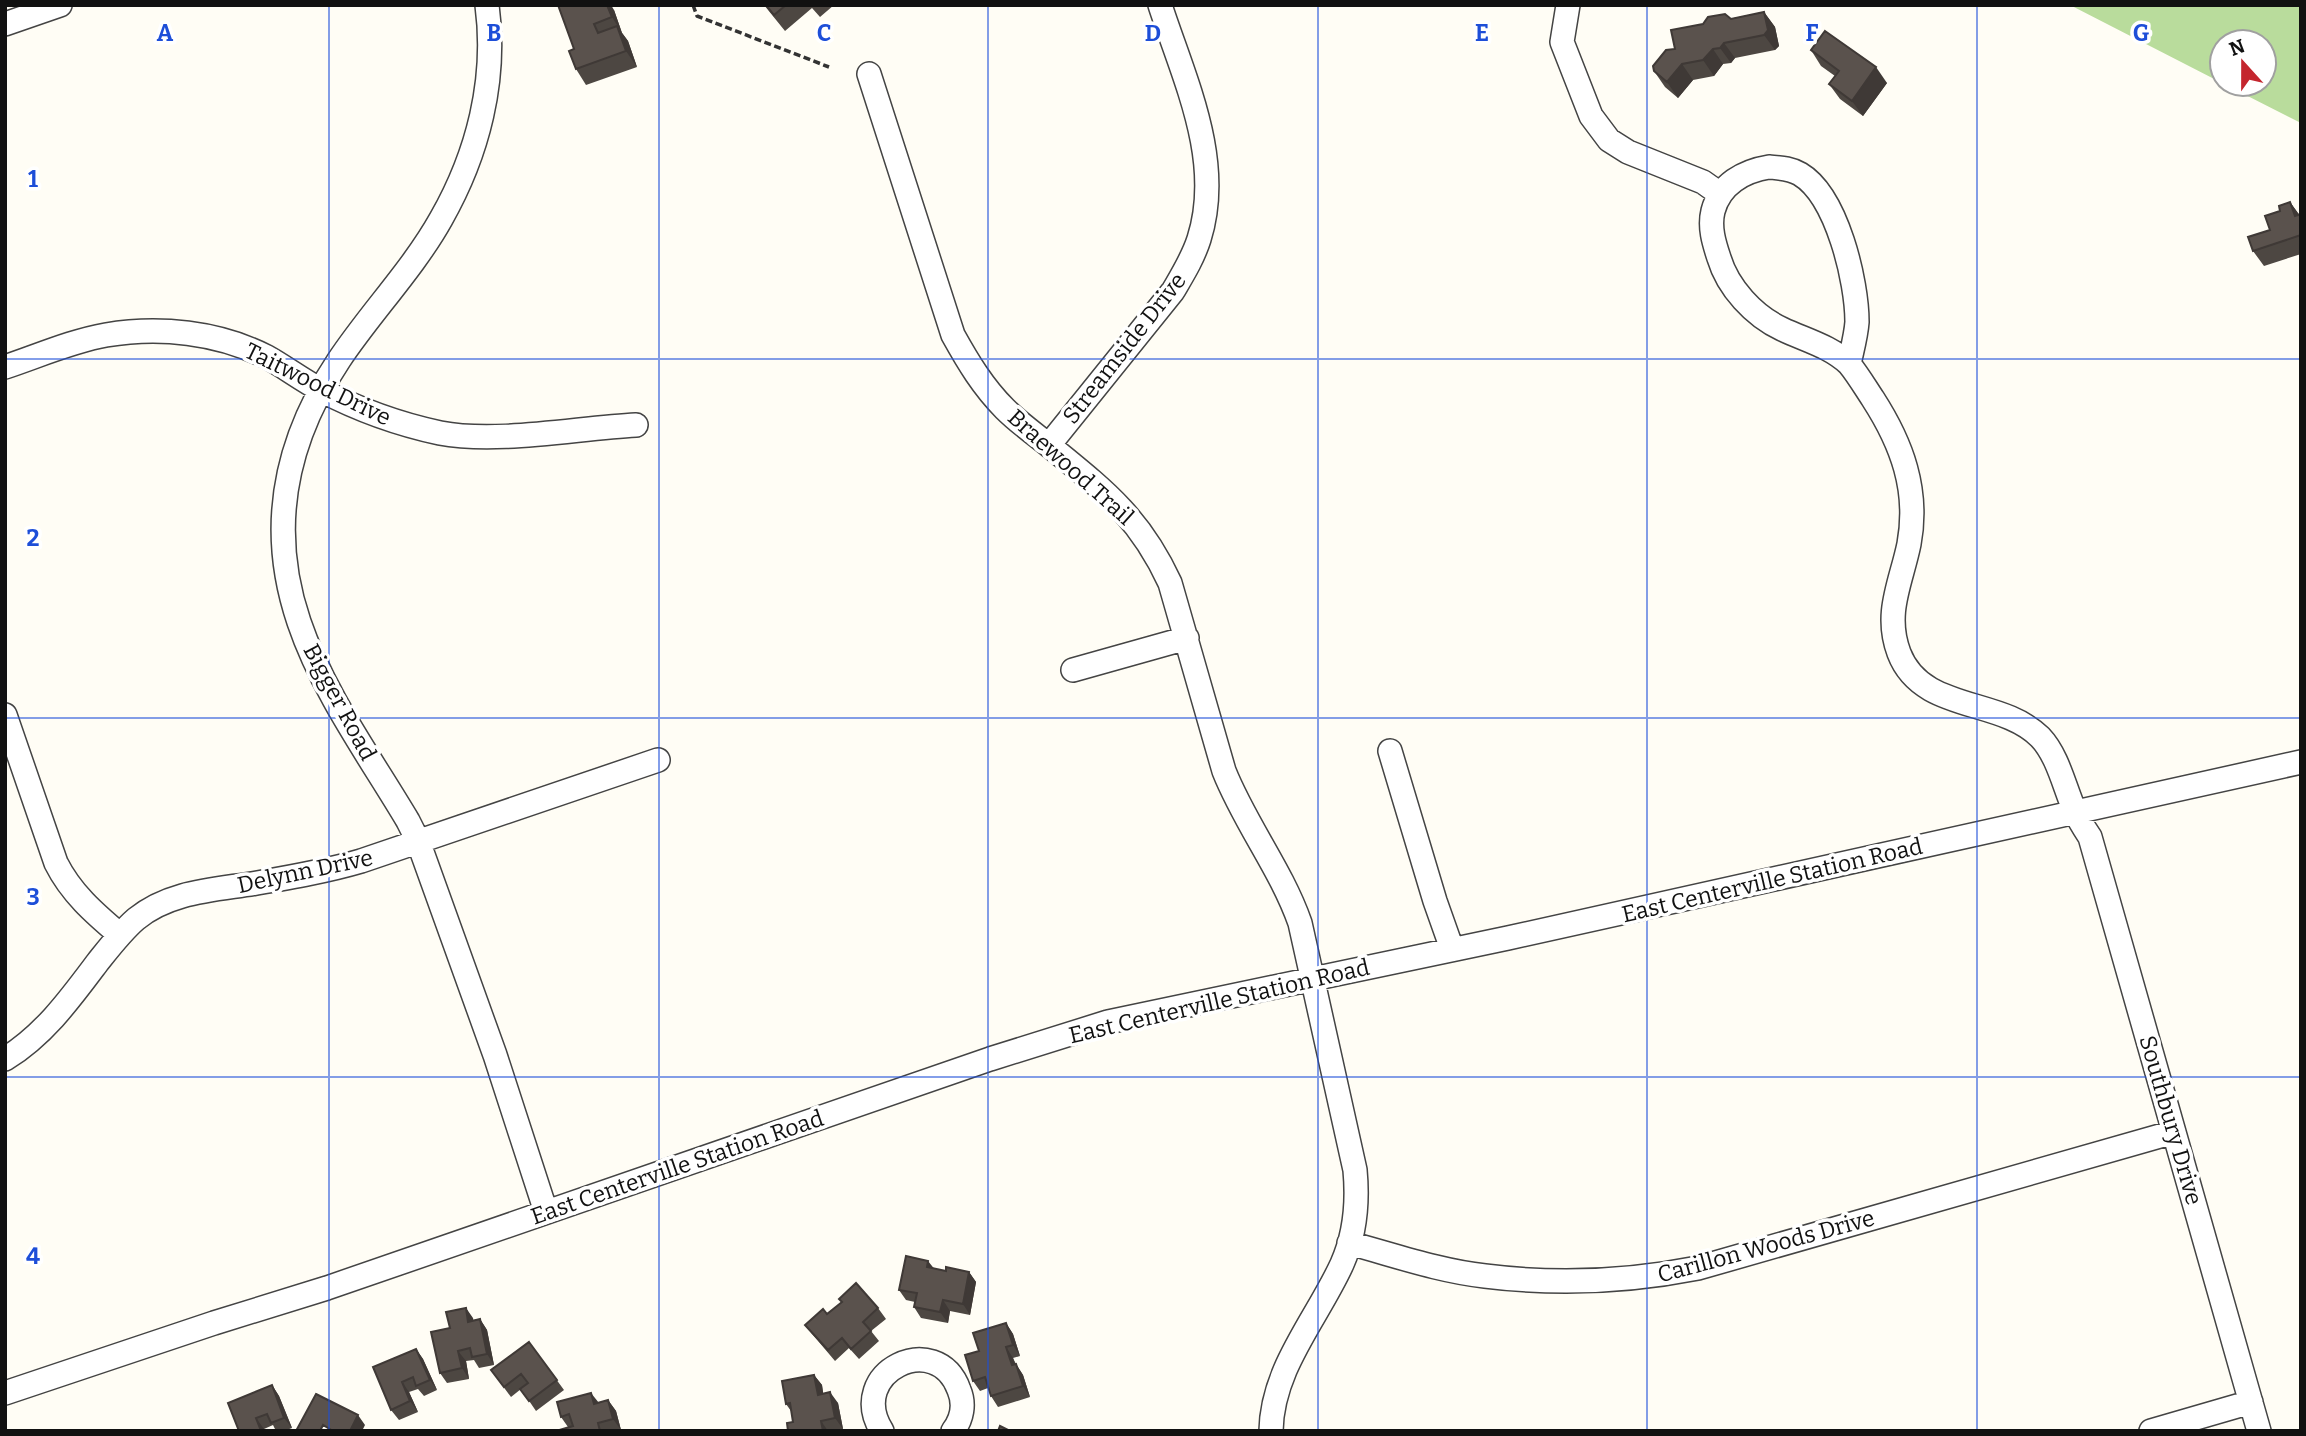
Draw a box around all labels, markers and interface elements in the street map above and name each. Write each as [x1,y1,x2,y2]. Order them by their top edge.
text: A [157,19,174,47]
text: B [487,19,501,47]
text: C [817,19,831,47]
text: D [1145,19,1161,47]
text: E [1475,19,1489,47]
text: F [1806,19,1819,47]
text: G [2133,19,2150,47]
north arrow [2208,28,2278,98]
text: N [2226,34,2248,61]
text: 1 [28,165,38,193]
street label: Streamside Drive [1056,267,1192,429]
street label: Taitwood Drive [240,337,396,431]
street label: Braewood Trail [1002,403,1140,531]
text: 2 [27,524,40,552]
street label: Bigger Road [298,639,383,765]
street label: East Centerville Station Road [1619,832,1925,928]
street label: Delynn Drive [235,843,375,899]
text: 3 [26,883,40,911]
street label: East Centerville Station Road [1066,953,1372,1049]
street label: Southbury Drive [2133,1032,2209,1208]
street label: East Centerville Station Road [527,1104,827,1230]
street label: Carillon Woods Drive [1654,1204,1878,1288]
text: 4 [26,1242,40,1270]

